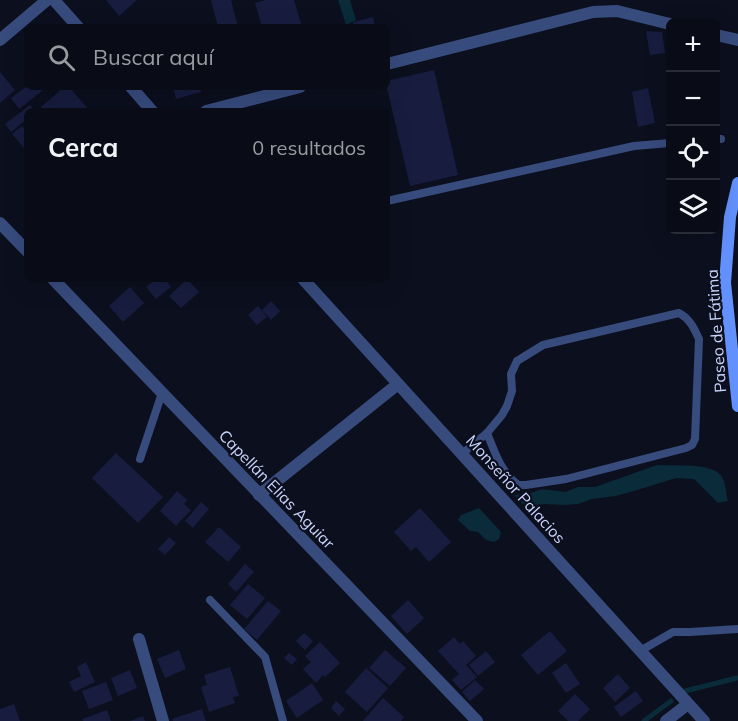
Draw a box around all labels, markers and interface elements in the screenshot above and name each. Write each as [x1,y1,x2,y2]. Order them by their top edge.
map controls [666,18,720,234]
button: + [666,18,720,72]
search box [24,24,390,90]
icon: search [45,41,78,74]
text: Buscar aquí [93,43,214,71]
button: − [666,72,720,126]
button: locate [666,126,720,180]
text: Cerca [48,131,118,164]
text: 0 resultados [252,135,366,160]
button: layers [666,180,720,234]
street label: Paseo de Fátima [702,269,730,393]
street label: Capellán Elias Aguiar [215,425,339,553]
street label: Monseñor Palacios [462,431,570,547]

